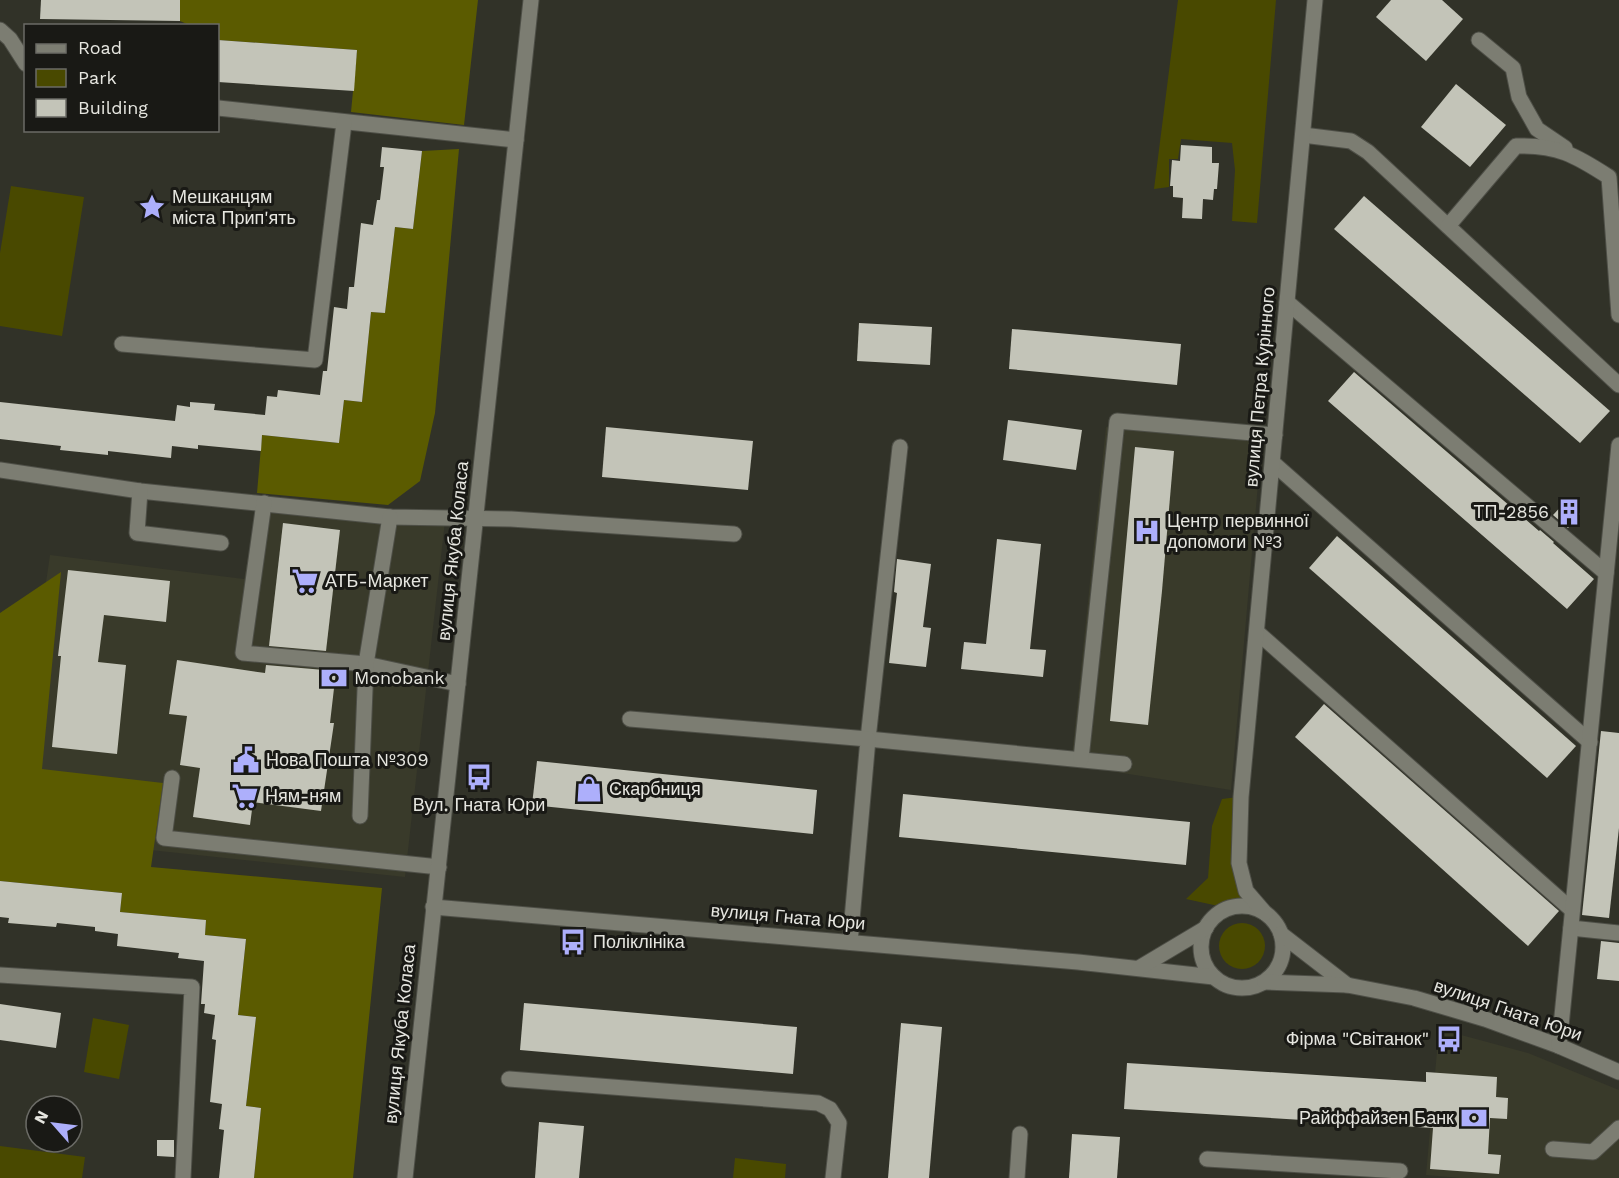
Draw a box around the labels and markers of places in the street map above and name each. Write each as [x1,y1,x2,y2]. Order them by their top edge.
place label: Мешканцям міста Прип'ять [172,186,296,228]
place icon: Мешканцям міста Прип'ять [137,192,167,222]
building icon: ТП-2856 [1554,497,1584,527]
place label: ТП-2856 [1474,501,1549,522]
place label: Центр первинної допомоги №3 [1167,510,1309,552]
hospital icon: Центр первинної допомоги №3 [1132,516,1162,546]
supermarket icon: АТБ-Маркет [290,566,320,596]
place label: АТБ-Маркет [325,570,429,591]
bank icon: Monobank [319,663,349,693]
place label: Monobank [354,667,445,688]
public building icon: Нова Пошта №309 [231,745,261,775]
place label: Нова Пошта №309 [266,749,429,770]
bus stop icon: Вул. Гната Юри [464,762,494,792]
shop icon: Скарбниця [574,774,604,804]
place label: Скарбниця [609,778,701,799]
supermarket icon: Ням-ням [230,781,260,811]
place label: Ням-ням [265,785,341,806]
place label: Вул. Гната Юри [413,794,545,815]
bus stop icon: Поліклініка [558,927,588,957]
place label: Поліклініка [593,931,686,952]
bus stop icon: Фірма "Світанок" [1434,1024,1464,1054]
place label: Фірма "Світанок" [1286,1028,1429,1049]
bank icon: Райффайзен Банк [1459,1103,1489,1133]
place label: Райффайзен Банк [1299,1107,1454,1128]

